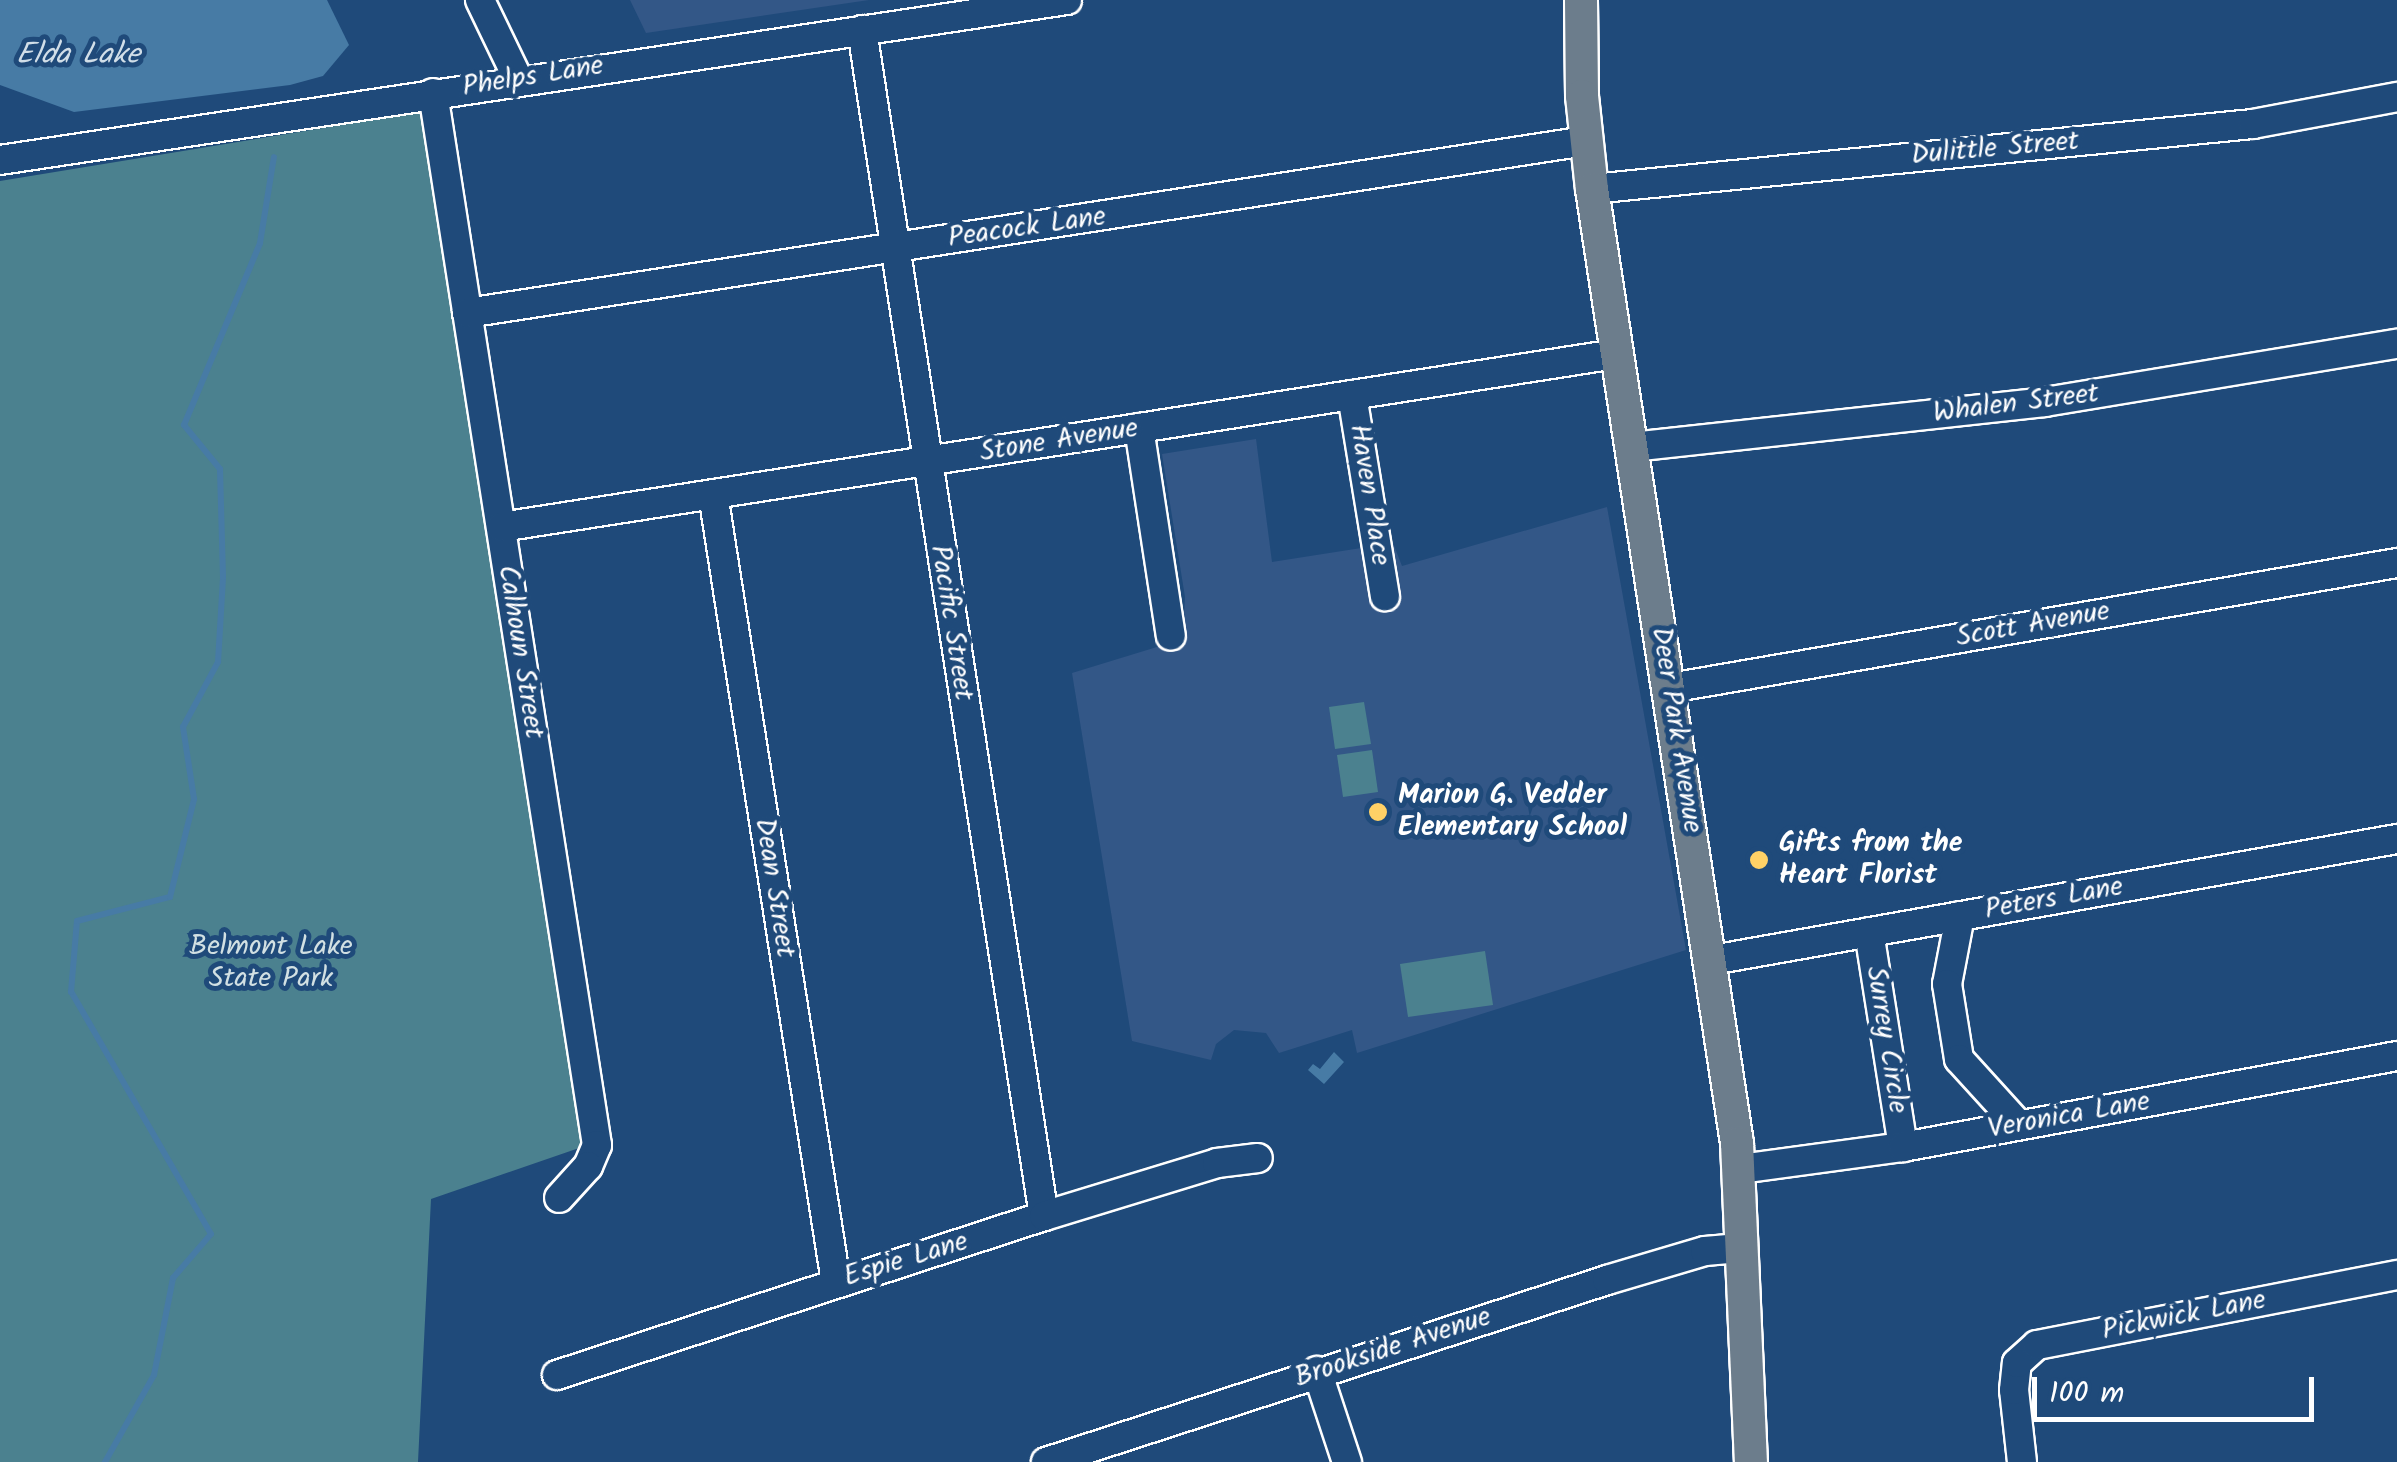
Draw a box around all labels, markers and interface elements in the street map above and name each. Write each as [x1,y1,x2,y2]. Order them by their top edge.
water label: Elda Lake [16,37,140,73]
street label: Phelps Lane [460,49,606,105]
street label: Dulittle Street [1910,125,2080,173]
street label: Peacock Lane [946,200,1108,256]
street label: Whalen Street [1931,377,2101,431]
street label: Stone Avenue [978,412,1140,470]
street label: Haven Place [1341,422,1397,568]
street label: Pacific Street [922,543,980,703]
street label: Calhoun Street [490,563,550,741]
street label: Scott Avenue [1954,595,2112,655]
street label: Deer Park Avenue [1643,625,1709,835]
place label: Marion G. Vedder Elementary School [1398,779,1627,845]
marker: Marion G. Vedder Elementary School [1367,801,1389,823]
street label: Dean Street [746,816,802,960]
place label: Gifts from the Heart Florist [1779,827,1963,893]
marker: Gifts from the Heart Florist [1748,849,1770,871]
street label: Peters Lane [1982,870,2126,928]
park label: Belmont Lake State Park [189,930,353,996]
street label: Surrey Circle [1858,964,1914,1116]
street label: Veronica Lane [1985,1085,2153,1147]
street label: Espie Lane [840,1225,972,1295]
street label: Pickwick Lane [2099,1284,2269,1348]
street label: Brookside Avenue [1291,1300,1495,1396]
scale bar [2037,1357,2320,1419]
text: 100 m [2049,1370,2124,1418]

